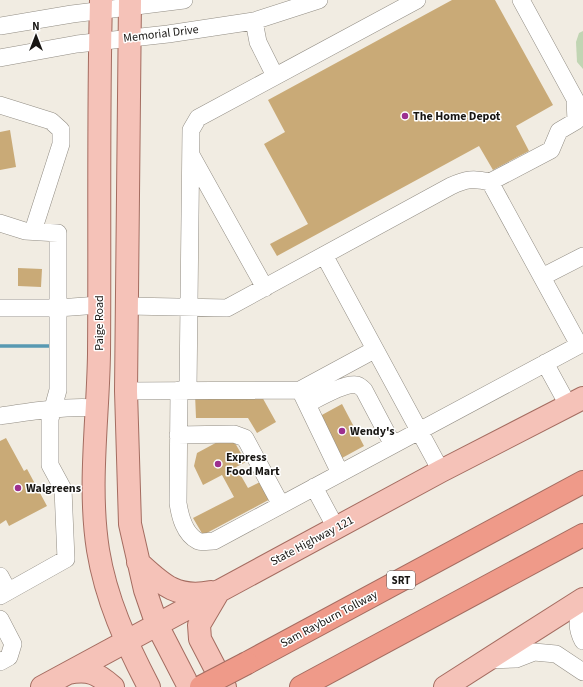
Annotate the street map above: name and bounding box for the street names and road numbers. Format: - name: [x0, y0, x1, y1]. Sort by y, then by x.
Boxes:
- street label: Memorial Drive: [122, 21, 200, 47]
- street label: Paige Road: [91, 295, 108, 351]
- street label: State Highway 121: [267, 512, 357, 570]
- road number: SRT: [387, 571, 415, 589]
- street label: Sam Rayburn Tollway: [277, 586, 381, 652]

